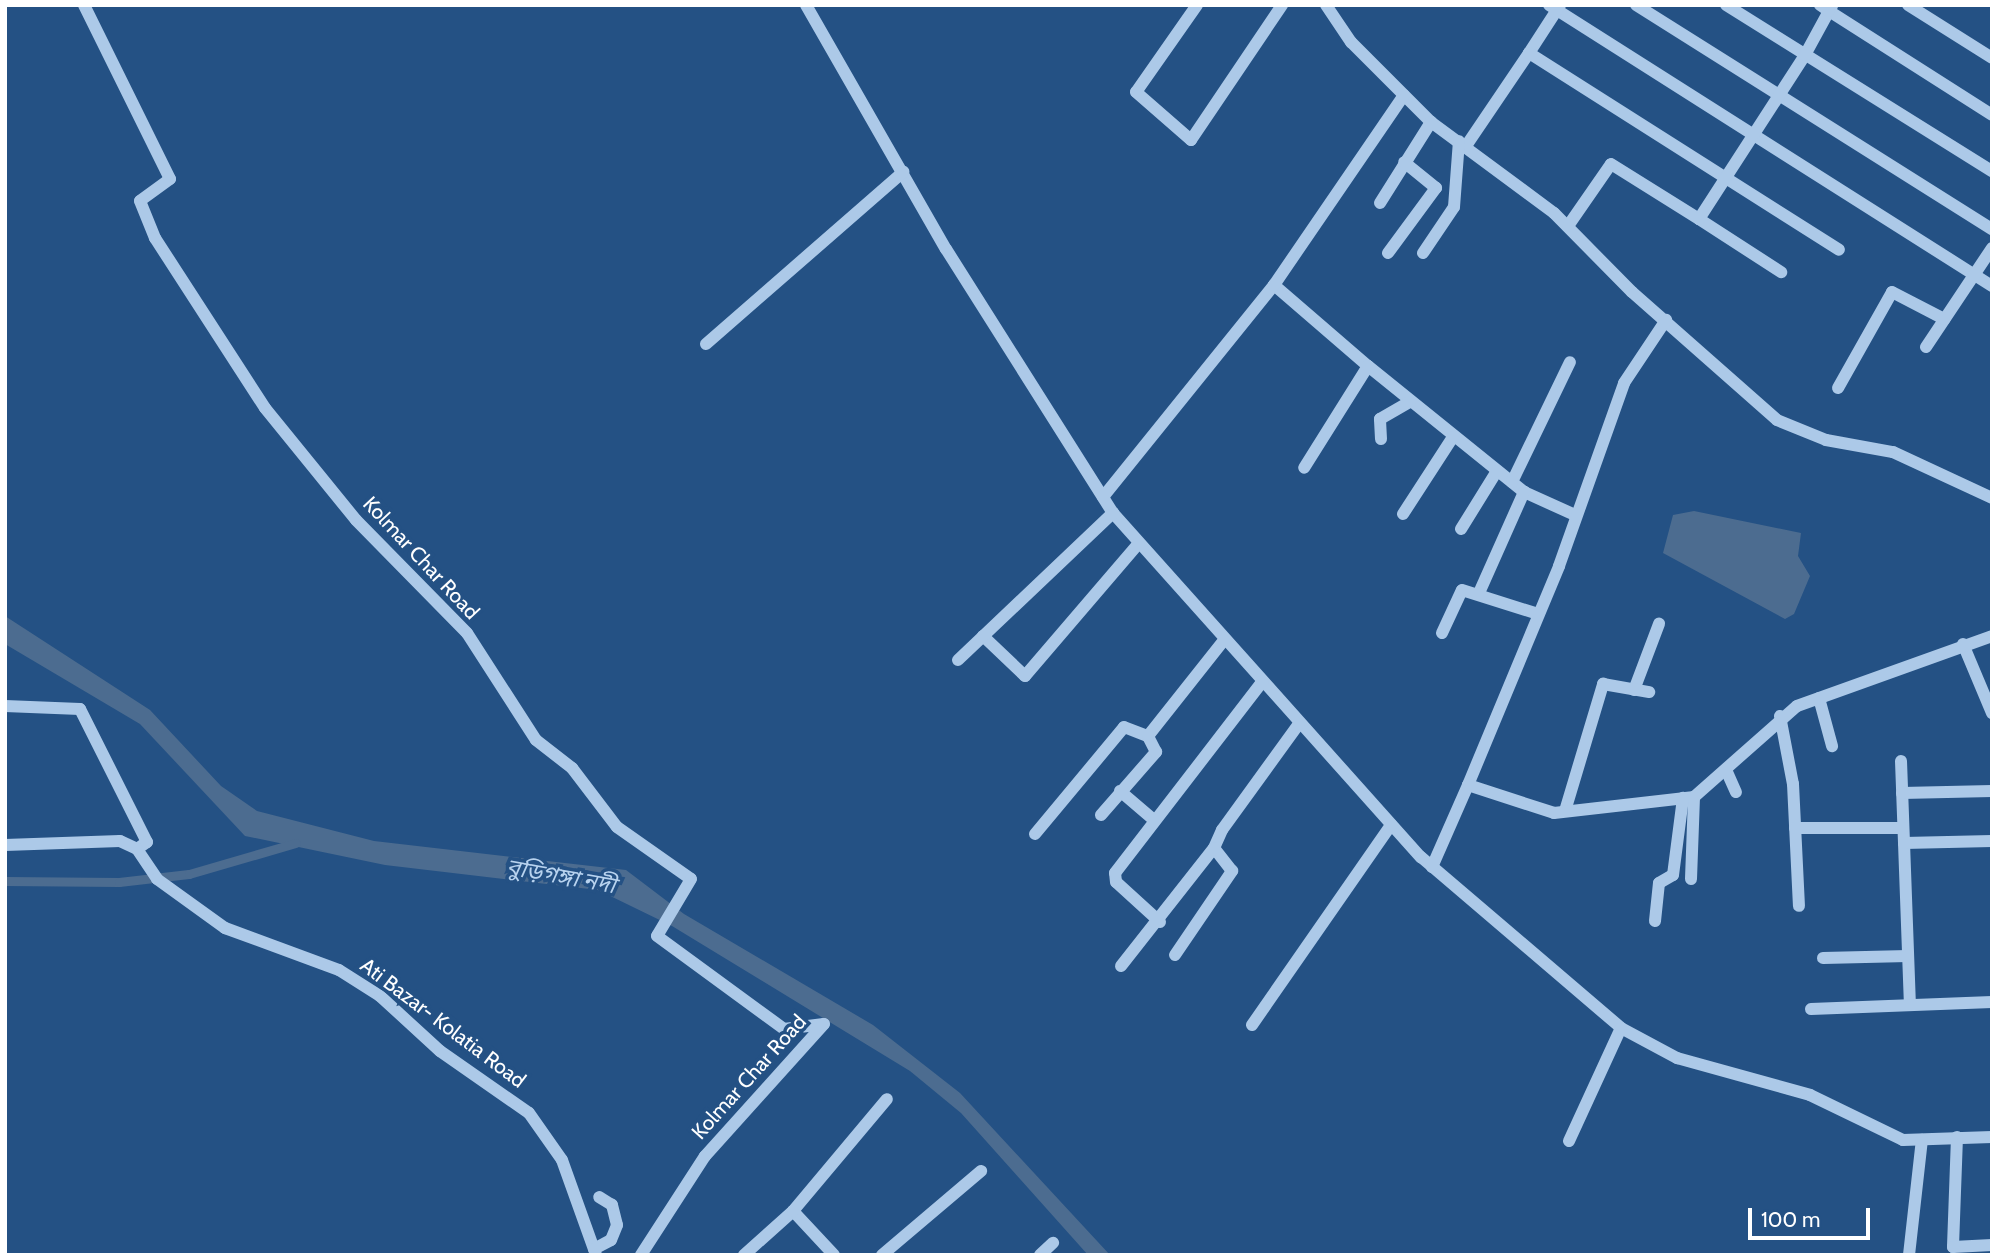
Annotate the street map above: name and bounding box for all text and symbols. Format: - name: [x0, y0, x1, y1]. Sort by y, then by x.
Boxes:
- street label: Kolmar Char Road: [358, 491, 484, 625]
- water label: বুড়িগঙ্গা নদী: [504, 853, 618, 899]
- street label: Ati Bazar- Kolatia Road: [355, 953, 531, 1093]
- street label: Kolmar Char Road: [686, 1010, 812, 1144]
- scale bar: [1752, 1194, 1874, 1238]
- text: 100 m: [1761, 1207, 1820, 1232]

